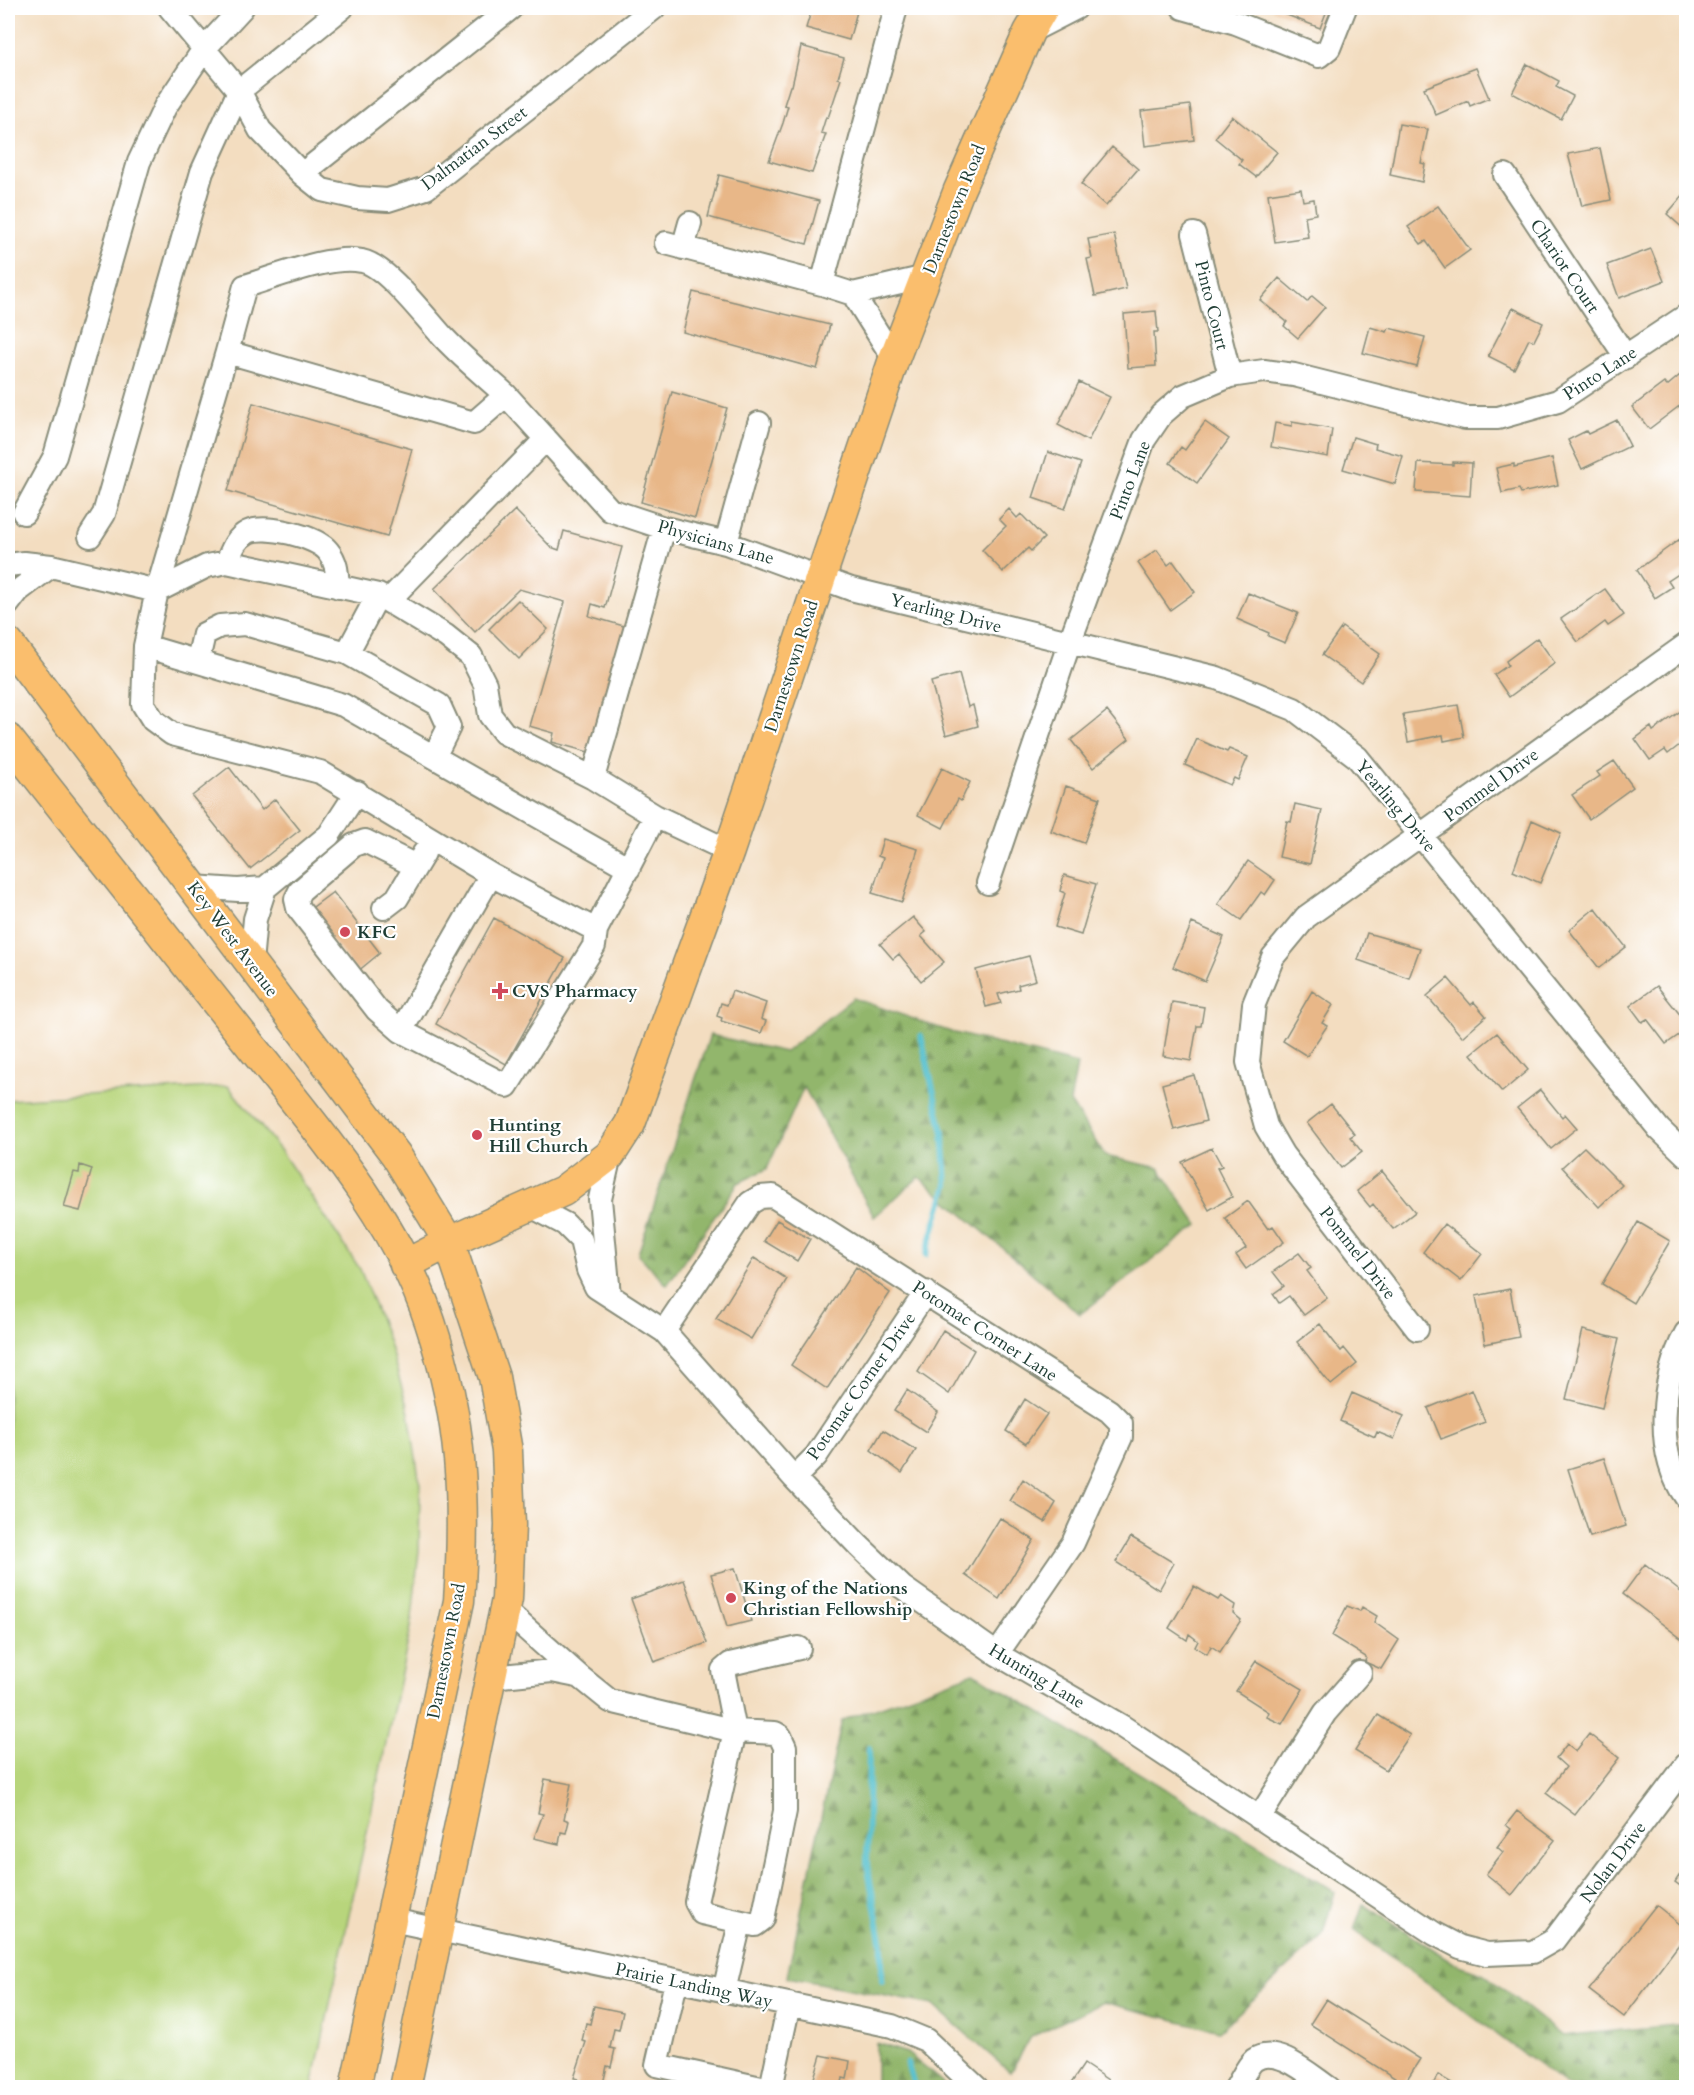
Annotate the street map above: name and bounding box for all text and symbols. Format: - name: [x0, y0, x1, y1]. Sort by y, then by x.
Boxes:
- street label: Dalmatian Street: [416, 100, 533, 197]
- street label: Darnestown Road: [917, 140, 992, 278]
- street label: Chariot Court: [1524, 214, 1606, 319]
- street label: Pinto Court: [1188, 258, 1235, 353]
- street label: Pinto Lane: [1559, 340, 1642, 407]
- street label: Pinto Lane: [1104, 437, 1157, 524]
- street label: Physicians Lane: [655, 514, 777, 571]
- street label: Yearling Drive: [887, 588, 1004, 639]
- street label: Darnestown Road: [758, 596, 825, 736]
- street label: Pommel Drive: [1439, 742, 1544, 828]
- street label: Yearling Drive: [1349, 755, 1442, 858]
- street label: Key West Avenue: [181, 876, 284, 1002]
- place label: KFC: [357, 920, 396, 945]
- marker: KFC: [338, 925, 352, 939]
- place label: CVS Pharmacy: [512, 979, 638, 1004]
- marker: CVS Pharmacy: [493, 984, 507, 998]
- place label: Hunting Hill Church: [489, 1113, 588, 1159]
- marker: Hunting Hill Church: [470, 1128, 484, 1142]
- street label: Pommel Drive: [1313, 1202, 1402, 1305]
- street label: Potomac Corner Lane: [907, 1275, 1062, 1388]
- street label: Potomac Corner Drive: [801, 1307, 922, 1465]
- place label: King of the Nations Christian Fellowship: [743, 1576, 912, 1622]
- street label: Darnestown Road: [421, 1581, 472, 1721]
- marker: King of the Nations Christian Fellowship: [724, 1591, 738, 1605]
- street label: Hunting Lane: [984, 1638, 1090, 1715]
- street label: Nolan Drive: [1575, 1816, 1652, 1908]
- street label: Prairie Landing Way: [613, 1957, 775, 2015]

